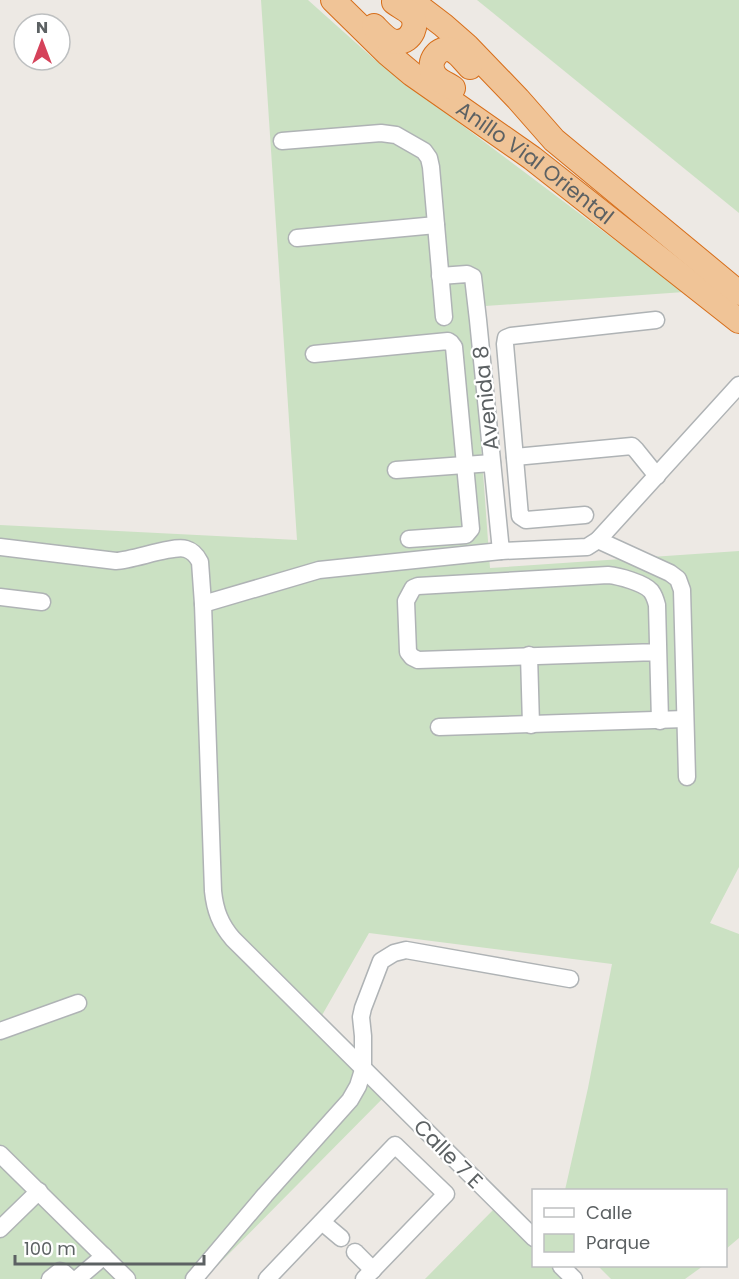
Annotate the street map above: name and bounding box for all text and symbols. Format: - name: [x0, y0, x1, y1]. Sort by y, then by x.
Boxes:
- north arrow: [12, 12, 72, 72]
- text: N: [36, 16, 48, 39]
- street label: Anillo Vial Oriental: [451, 94, 620, 231]
- street label: Avenida 8: [466, 344, 505, 452]
- street label: Calle 7 E: [407, 1113, 489, 1195]
- legend: [532, 1189, 727, 1267]
- text: Calle: [586, 1200, 632, 1225]
- scale bar: [15, 1228, 204, 1266]
- text: Parque: [586, 1230, 650, 1255]
- text: 100 m: [24, 1236, 76, 1261]

